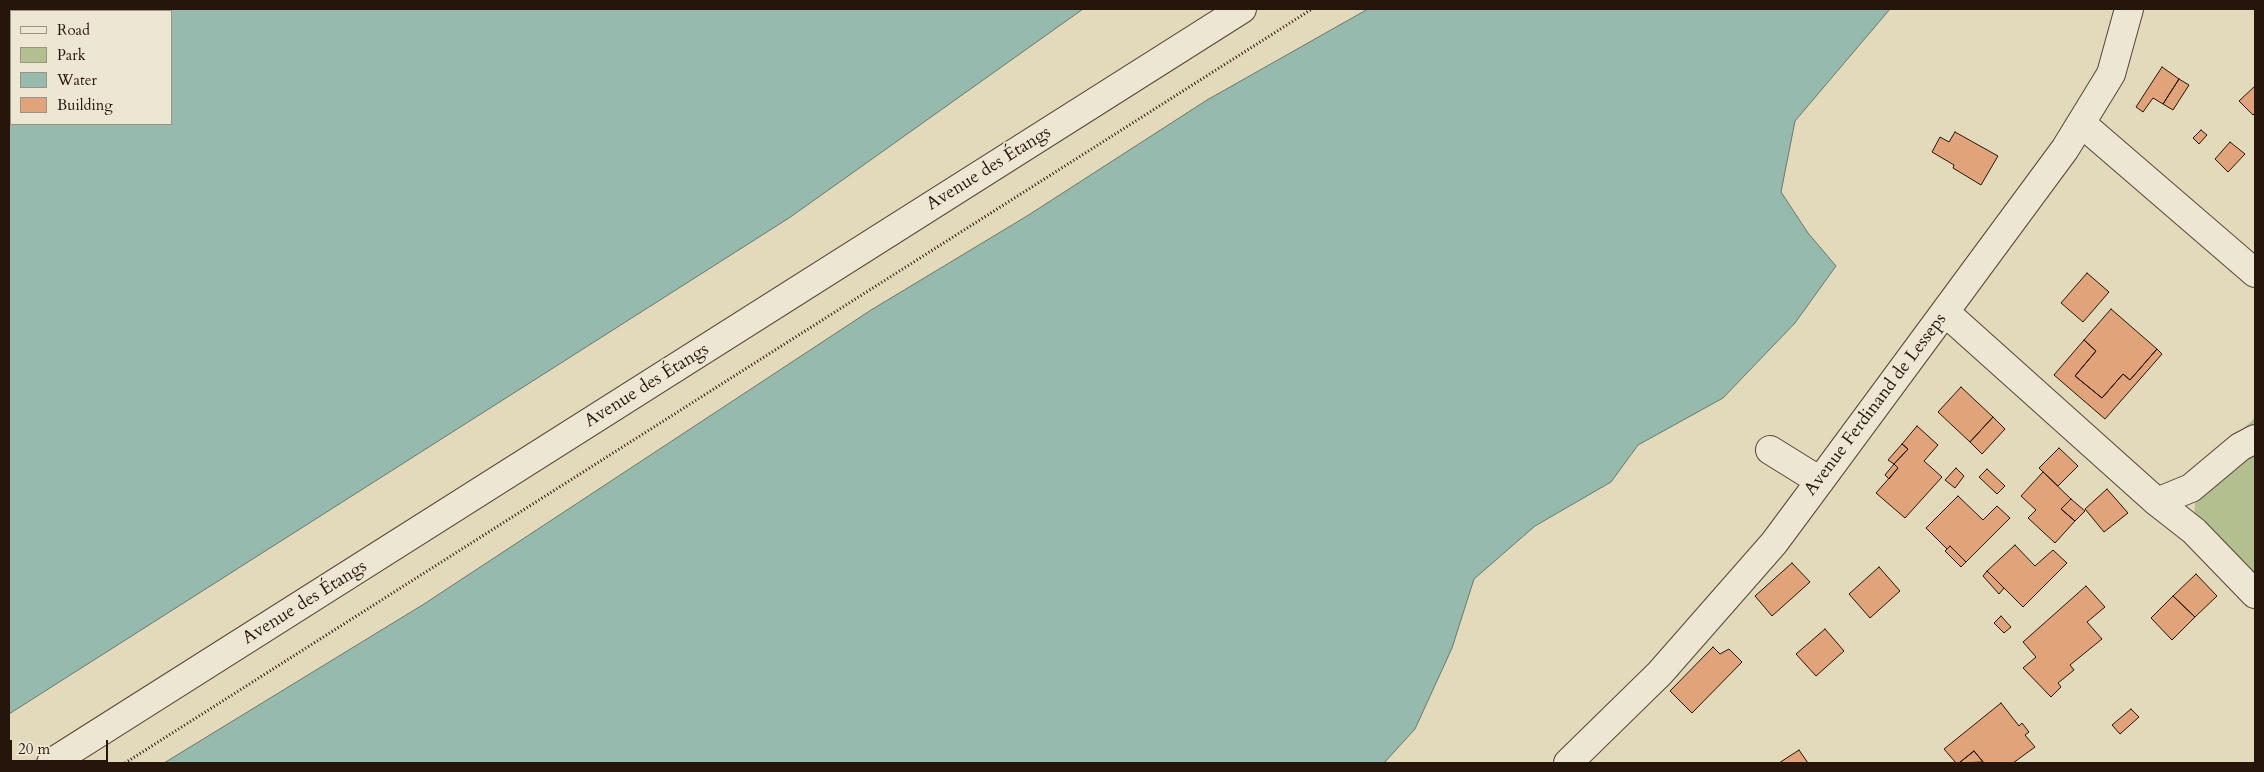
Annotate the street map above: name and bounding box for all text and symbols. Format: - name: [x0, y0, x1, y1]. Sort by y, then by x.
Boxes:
- legend: [10, 10, 172, 125]
- text: Road: [57, 20, 90, 40]
- text: Park: [57, 45, 86, 65]
- text: Water: [57, 70, 97, 90]
- text: Building: [57, 95, 113, 115]
- street label: Avenue des Étangs: [923, 122, 1055, 216]
- street label: Avenue Ferdinand de Lesseps: [1800, 309, 1952, 501]
- street label: Avenue des Étangs: [581, 339, 713, 433]
- street label: Avenue des Étangs: [239, 556, 371, 650]
- scale bar: [12, 730, 110, 762]
- text: 20 m: [18, 739, 50, 759]

